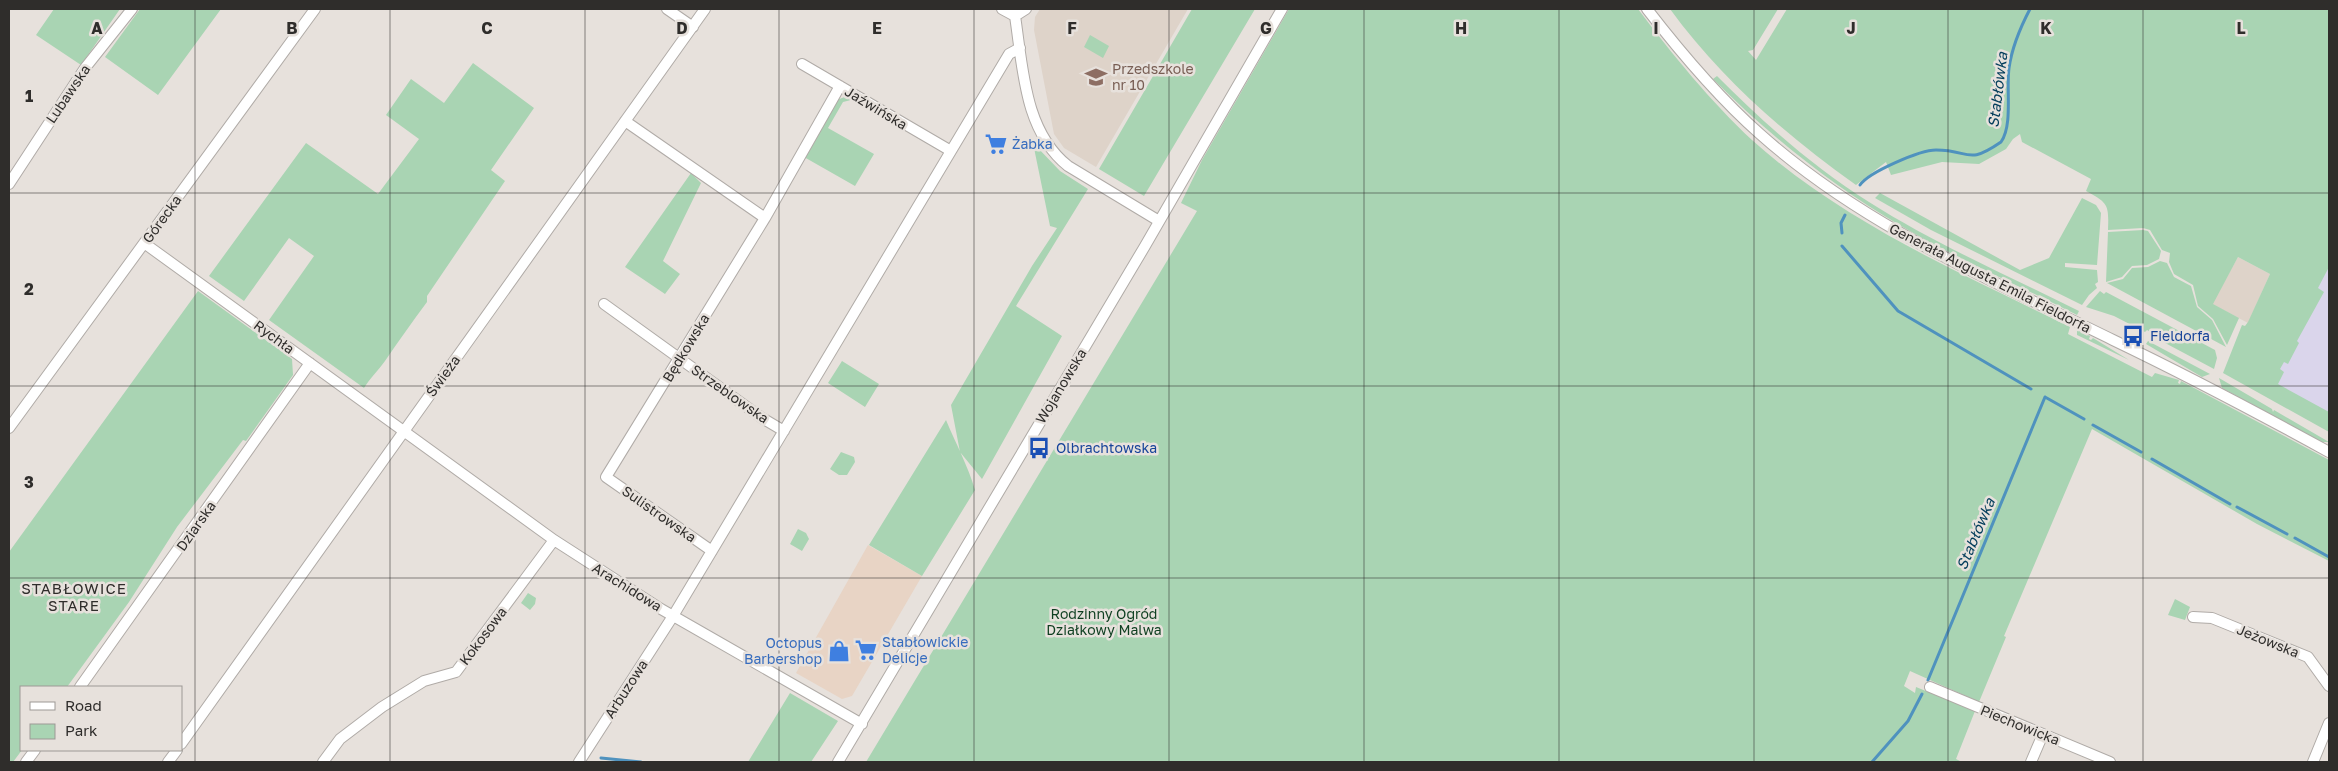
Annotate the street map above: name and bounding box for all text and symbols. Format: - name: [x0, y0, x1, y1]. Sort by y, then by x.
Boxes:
- text: A: [91, 18, 103, 38]
- text: B: [286, 18, 298, 38]
- text: C: [481, 18, 493, 38]
- text: D: [676, 18, 688, 38]
- text: E: [872, 18, 882, 38]
- text: F: [1067, 18, 1077, 38]
- text: G: [1260, 18, 1272, 38]
- text: H: [1455, 18, 1467, 38]
- text: I: [1653, 18, 1659, 38]
- text: J: [1846, 18, 1856, 38]
- text: K: [2040, 18, 2052, 38]
- text: L: [2236, 18, 2246, 38]
- water label: Stabłówka: [1983, 51, 2011, 129]
- place label: Przedszkole nr 10: [1112, 60, 1194, 93]
- street label: Lubawska: [42, 61, 93, 126]
- school or university icon: Przedszkole nr 10: [1083, 64, 1109, 90]
- street label: Jaźwińska: [842, 82, 911, 133]
- text: 1: [25, 86, 33, 106]
- supermarket icon: Żabka: [983, 131, 1009, 157]
- place label: Żabka: [1012, 135, 1053, 152]
- street label: Górecka: [139, 191, 185, 246]
- street label: Generała Augusta Emila Fieldorfa: [1887, 219, 2094, 336]
- text: 2: [24, 279, 34, 299]
- street label: Będkowska: [659, 311, 713, 385]
- street label: Rychła: [251, 316, 298, 357]
- bus stop icon: Fieldorfa: [2120, 323, 2146, 349]
- place label: Fieldorfa: [2150, 327, 2210, 344]
- street label: Wojanowska: [1032, 345, 1090, 426]
- street label: Świeża: [422, 352, 463, 400]
- street label: Strzeblowska: [688, 361, 772, 427]
- bus stop icon: Olbrachtowska: [1026, 435, 1052, 461]
- place label: Olbrachtowska: [1056, 439, 1157, 456]
- text: 3: [24, 472, 34, 492]
- street label: Sulistrowska: [619, 482, 700, 545]
- water label: Stabłówka: [1952, 495, 1998, 572]
- street label: Dziarska: [172, 497, 219, 554]
- street label: Arachidowa: [589, 559, 665, 615]
- district label: STABŁOWICE STARE: [21, 579, 127, 614]
- street label: Kokosowa: [455, 603, 510, 668]
- park label: Rodzinny Ogród Działkowy Malwa: [1046, 605, 1162, 638]
- street label: Jeżowska: [2235, 620, 2302, 661]
- place label: Stabłowickie Delicje: [882, 633, 968, 666]
- place label: Octopus Barbershop: [744, 634, 822, 667]
- supermarket icon: Stabłowickie Delicje: [853, 637, 879, 663]
- shop icon: Octopus Barbershop: [826, 638, 852, 664]
- street label: Arbuzowa: [600, 656, 651, 721]
- legend: [20, 686, 182, 751]
- text: Road: [65, 696, 102, 714]
- street label: Piechowicka: [1978, 701, 2062, 748]
- text: Park: [65, 721, 98, 739]

